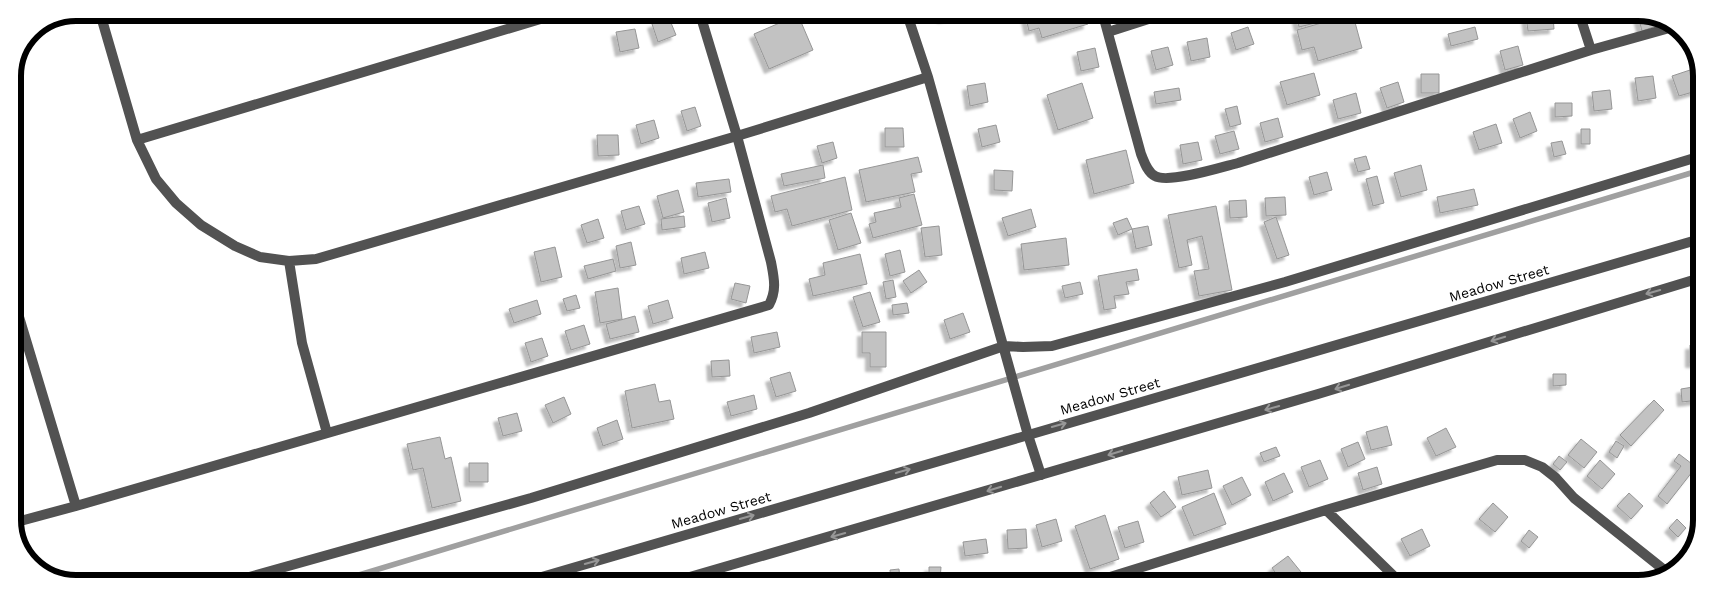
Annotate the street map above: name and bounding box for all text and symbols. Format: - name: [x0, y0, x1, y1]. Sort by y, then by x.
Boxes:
- street label: Meadow Street: [1447, 261, 1551, 305]
- one-way arrow: [1646, 287, 1662, 297]
- one-way arrow: [1490, 335, 1506, 345]
- street label: Meadow Street: [1058, 374, 1162, 418]
- one-way arrow: [1335, 382, 1351, 392]
- one-way arrow: [1264, 403, 1280, 413]
- one-way arrow: [1051, 420, 1067, 430]
- one-way arrow: [1108, 448, 1124, 458]
- one-way arrow: [895, 465, 911, 475]
- one-way arrow: [987, 485, 1003, 495]
- street label: Meadow Street: [669, 488, 773, 532]
- one-way arrow: [739, 511, 755, 521]
- one-way arrow: [831, 530, 847, 540]
- one-way arrow: [583, 557, 599, 567]

